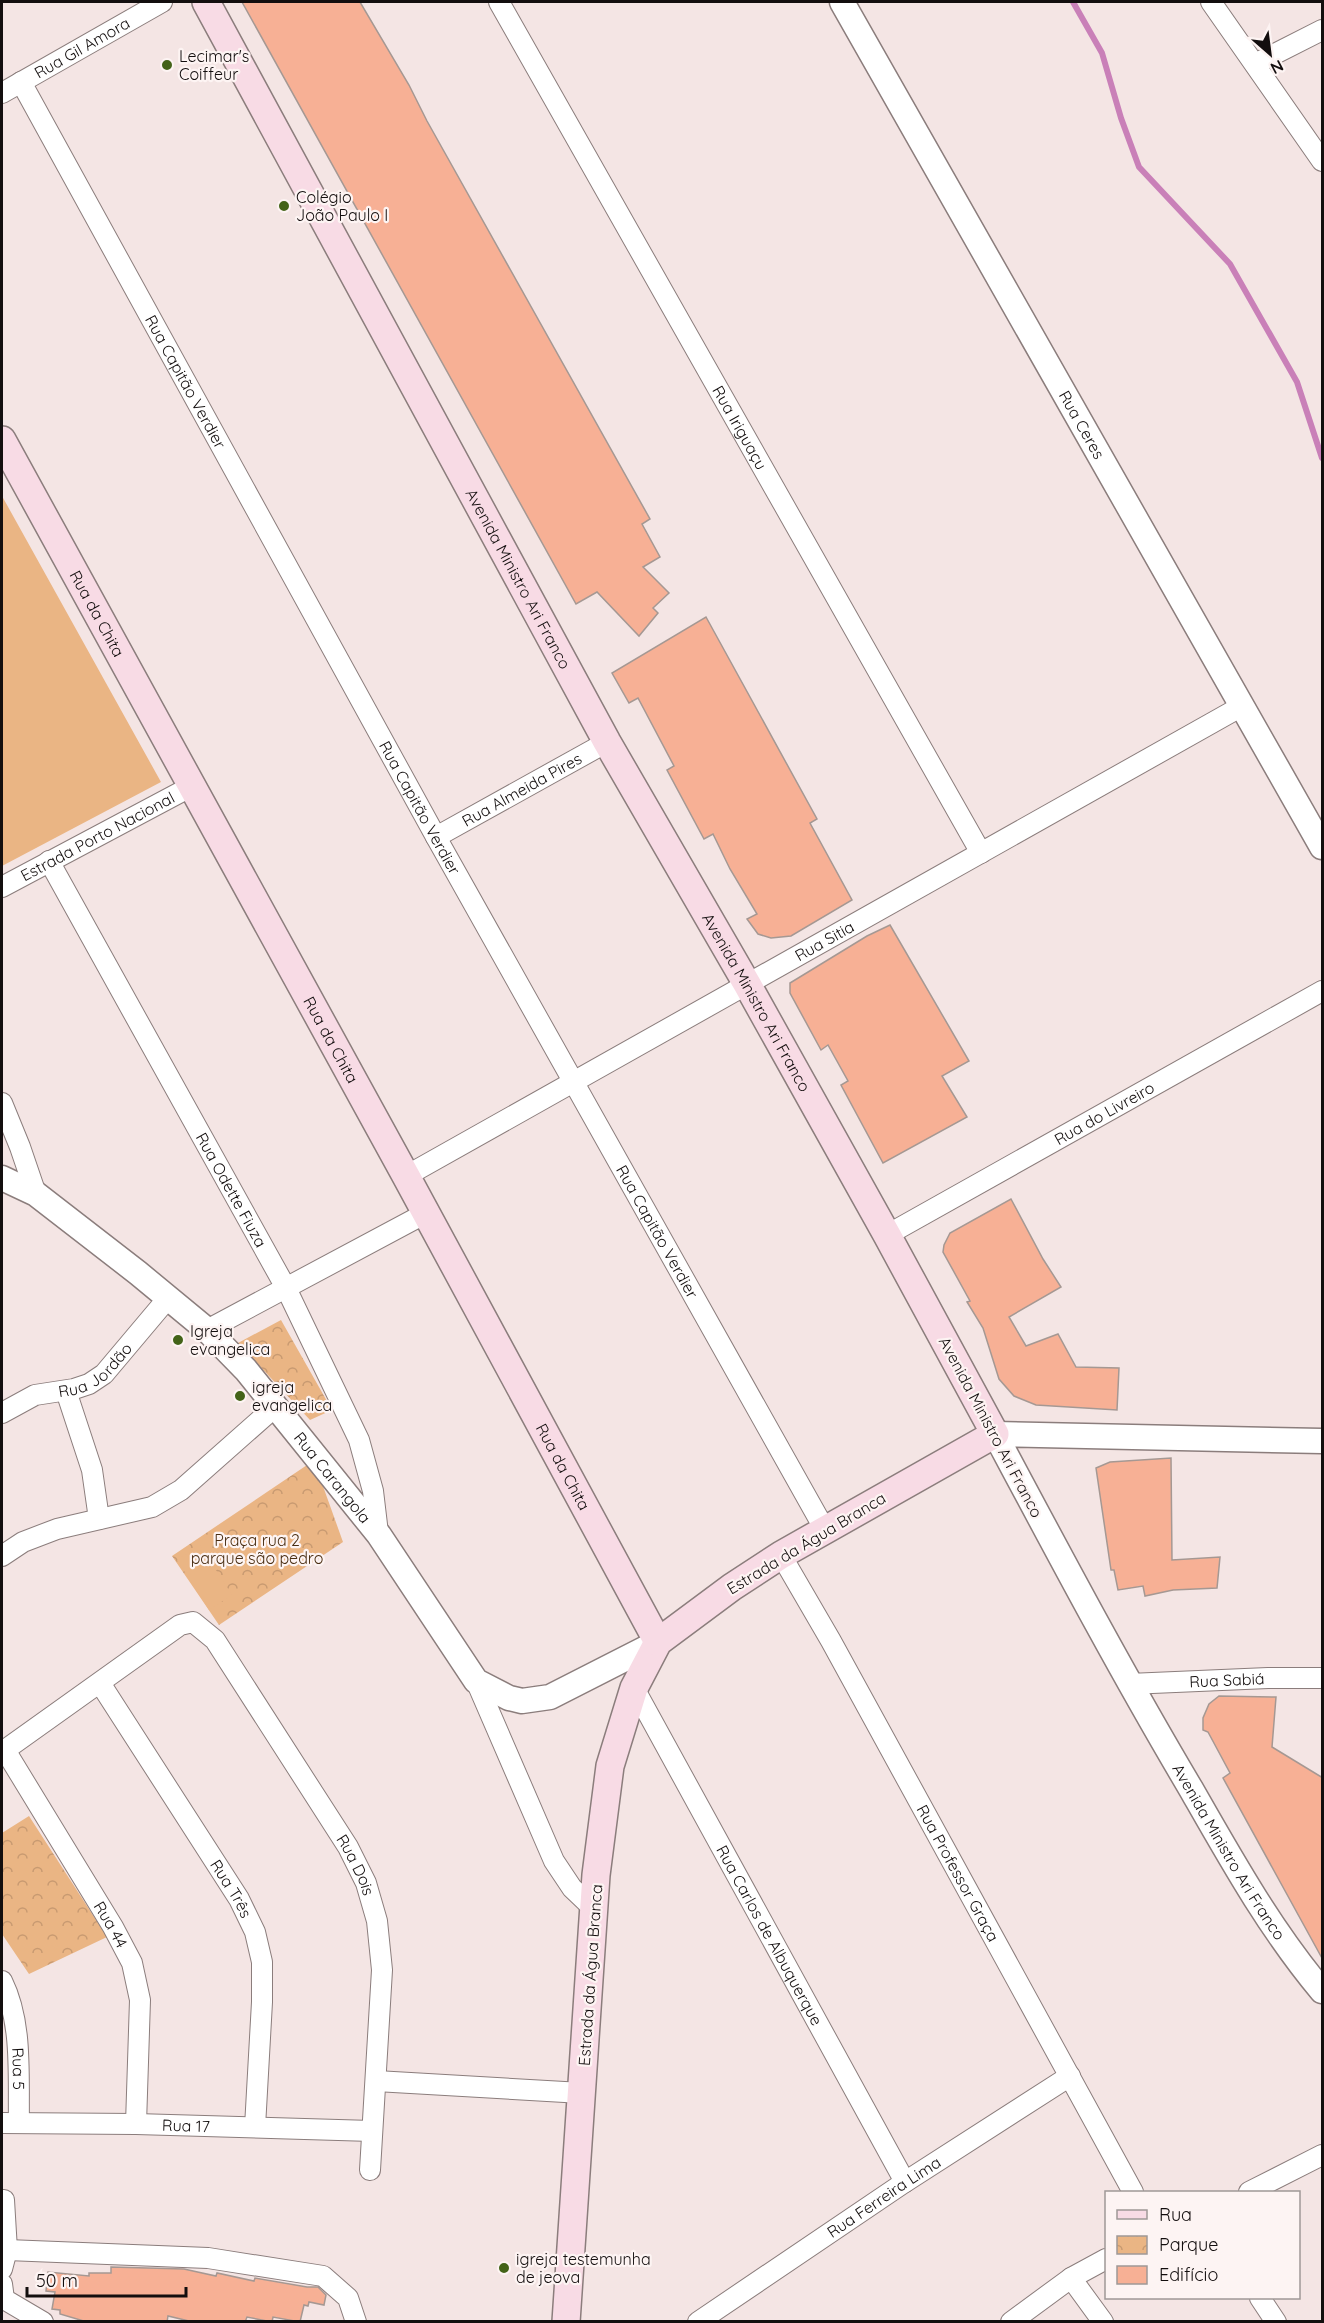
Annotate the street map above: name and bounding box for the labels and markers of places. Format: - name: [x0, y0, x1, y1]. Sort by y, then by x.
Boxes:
- place label: Lecimar's Coiffeur: [179, 46, 249, 84]
- marker: Lecimar's Coiffeur: [160, 58, 174, 72]
- place label: Colégio João Paulo I: [296, 187, 388, 225]
- marker: Colégio João Paulo I: [277, 199, 291, 213]
- place label: Igreja evangelica: [190, 1321, 270, 1359]
- marker: Igreja evangelica: [171, 1333, 185, 1347]
- place label: igreja evangelica: [252, 1377, 332, 1415]
- marker: igreja evangelica: [233, 1389, 247, 1403]
- place label: igreja testemunha de jeova: [516, 2249, 651, 2287]
- marker: igreja testemunha de jeova: [497, 2261, 511, 2275]

